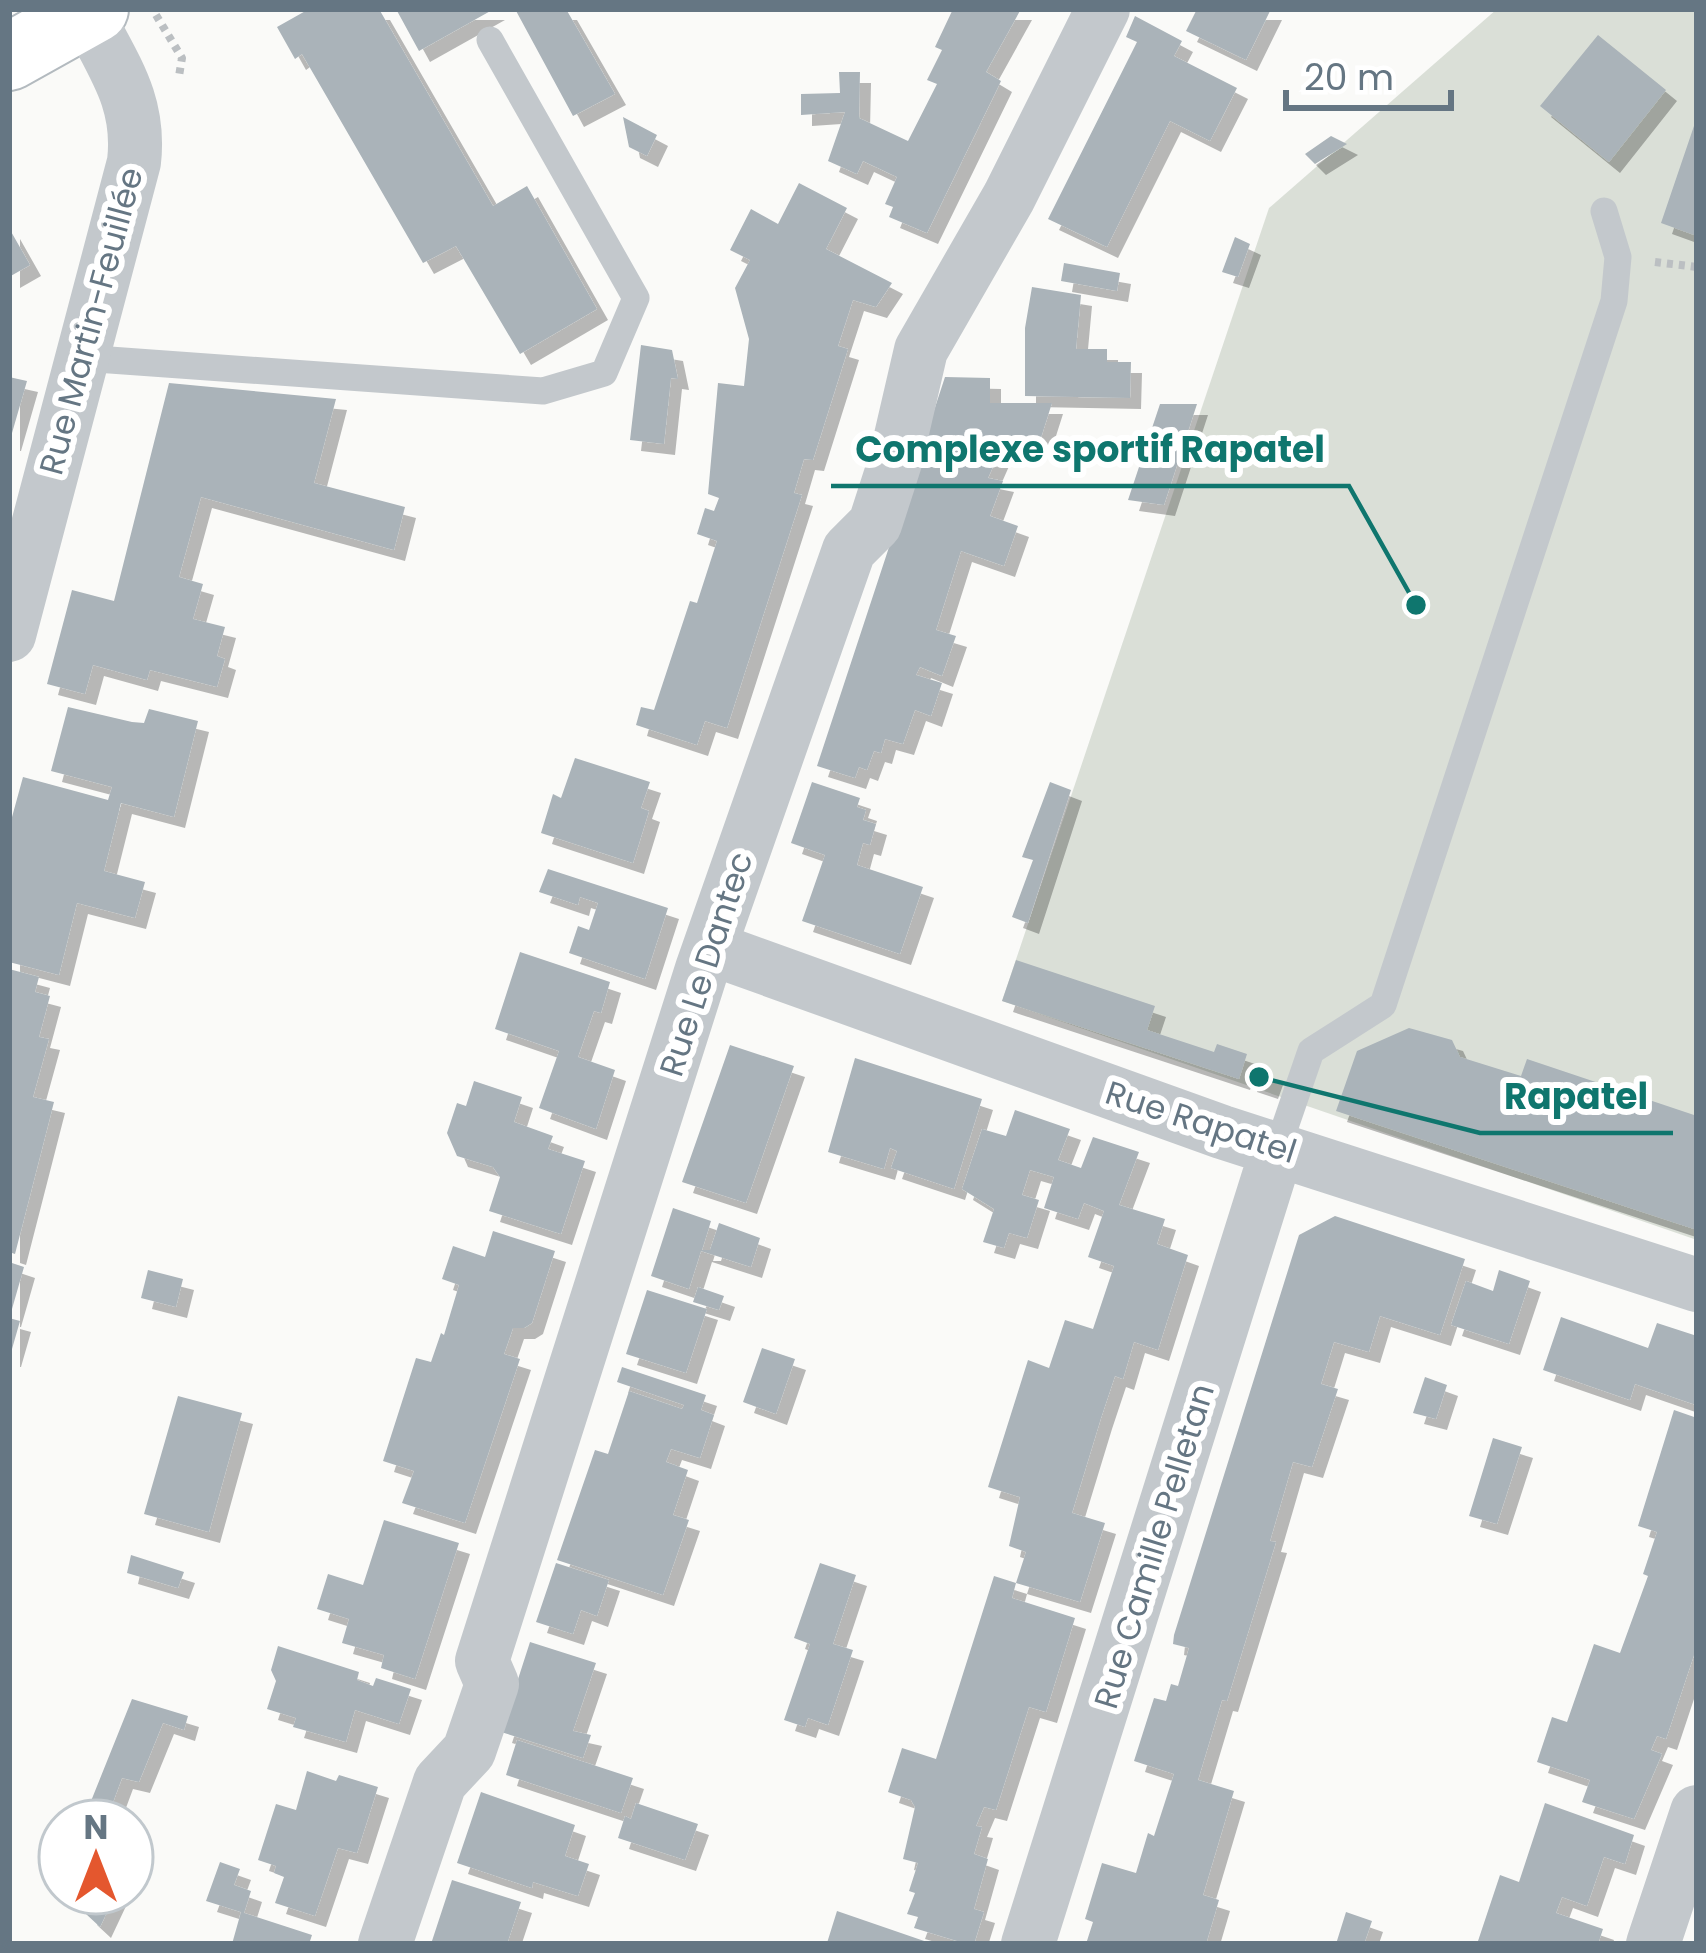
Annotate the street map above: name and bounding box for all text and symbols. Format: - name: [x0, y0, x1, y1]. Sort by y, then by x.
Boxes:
- scale bar: [1286, 36, 1451, 110]
- text: 20 m: [1304, 52, 1394, 103]
- street label: Rue Martin-Feuillée: [27, 162, 155, 480]
- callout: Complexe sportif Rapatel: [831, 414, 1349, 486]
- text: Complexe sportif Rapatel: [855, 424, 1325, 475]
- street label: Rue Le Dantec: [648, 846, 764, 1082]
- callout: Rapatel: [1480, 1061, 1673, 1133]
- street label: Rue Rapatel: [1100, 1069, 1302, 1175]
- text: Rapatel: [1504, 1071, 1648, 1122]
- street label: Rue Camille Pelletan: [1082, 1378, 1226, 1714]
- north arrow: [36, 1797, 156, 1917]
- text: N: [84, 1804, 108, 1851]

